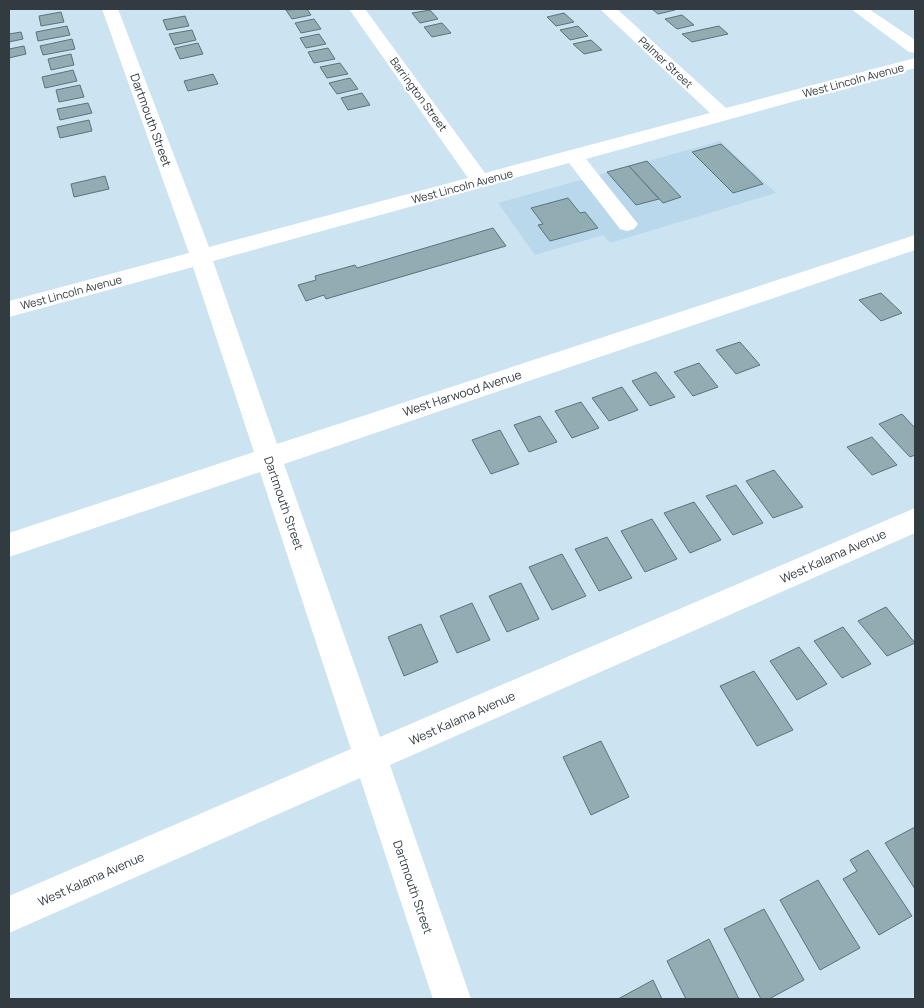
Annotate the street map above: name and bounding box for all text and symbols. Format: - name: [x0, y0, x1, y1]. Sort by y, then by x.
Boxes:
- street label: Palmer Street: [636, 33, 696, 91]
- street label: Barrington Street: [387, 54, 451, 134]
- street label: West Lincoln Avenue: [801, 59, 906, 101]
- street label: Dartmouth Street: [126, 71, 176, 169]
- street label: West Lincoln Avenue: [410, 165, 515, 207]
- street label: West Lincoln Avenue: [19, 271, 124, 313]
- street label: West Harwood Avenue: [400, 366, 524, 420]
- street label: Dartmouth Street: [260, 454, 308, 552]
- street label: West Kalama Avenue: [777, 525, 889, 587]
- street label: West Kalama Avenue: [406, 687, 518, 749]
- street label: Dartmouth Street: [389, 838, 437, 936]
- street label: West Kalama Avenue: [35, 848, 147, 910]

